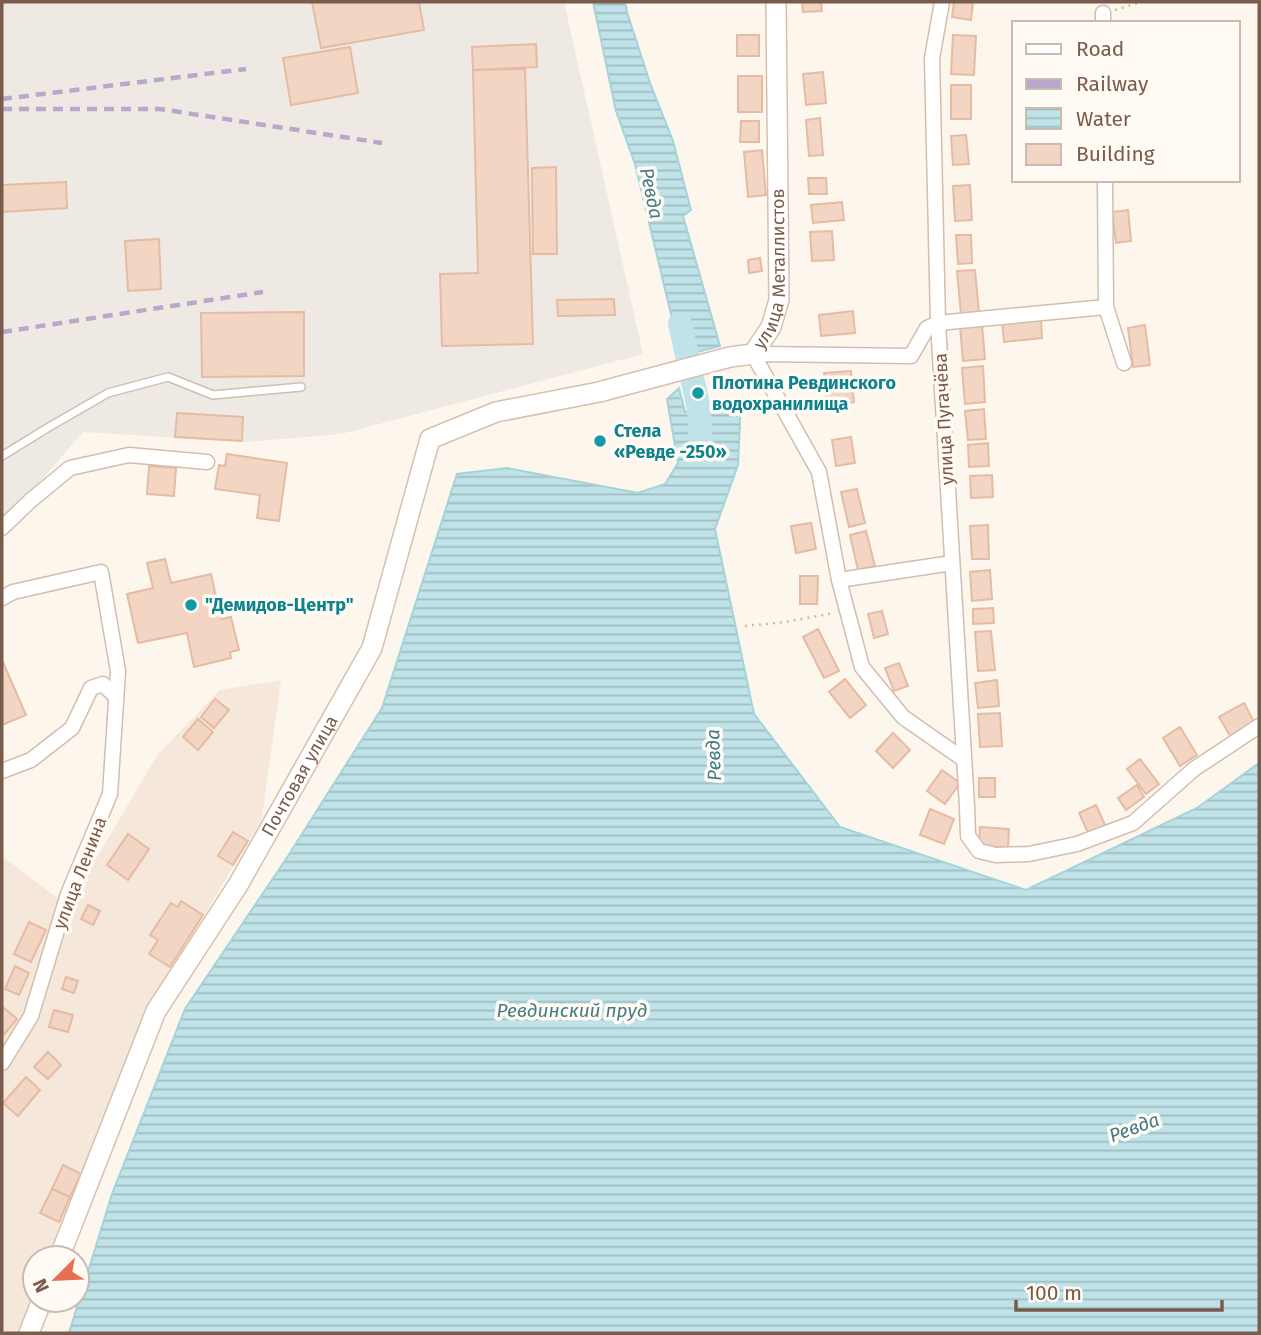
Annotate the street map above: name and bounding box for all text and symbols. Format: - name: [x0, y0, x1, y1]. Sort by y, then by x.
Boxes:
- legend: [1012, 21, 1240, 182]
- text: Road: [1076, 36, 1124, 62]
- text: Railway: [1076, 71, 1149, 97]
- text: Water: [1076, 106, 1131, 132]
- text: Building: [1076, 141, 1155, 167]
- water label: Ревда: [635, 165, 668, 221]
- street label: улица Металлистов: [748, 188, 790, 353]
- street label: улица Пугачёва: [930, 352, 958, 486]
- place label: Плотина Ревдинского водохранилища: [712, 372, 896, 415]
- marker: Плотина Ревдинского водохранилища: [690, 385, 706, 401]
- place label: Стела «Ревде -250»: [614, 420, 727, 463]
- marker: Стела «Ревде -250»: [592, 433, 608, 449]
- place label: "Демидов-Центр": [205, 594, 354, 616]
- marker: "Демидов-Центр": [183, 597, 199, 613]
- street label: Почтовая улица: [257, 712, 343, 840]
- water label: Ревда: [701, 729, 726, 781]
- street label: улица Ленина: [48, 814, 112, 932]
- water label: Ревдинский пруд: [497, 999, 647, 1022]
- water label: Ревда: [1106, 1108, 1162, 1147]
- north arrow: [21, 1244, 91, 1314]
- scale bar: [1016, 1268, 1222, 1312]
- text: N: [28, 1275, 54, 1296]
- text: 100 m: [1026, 1280, 1082, 1306]

